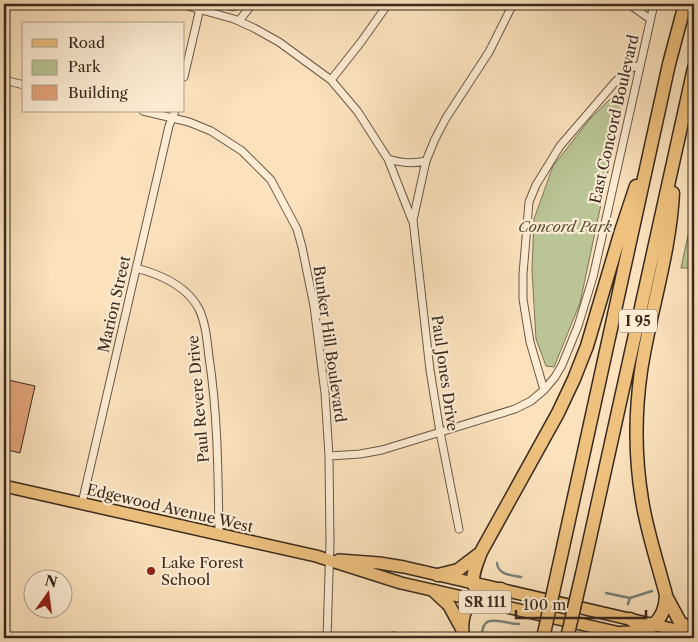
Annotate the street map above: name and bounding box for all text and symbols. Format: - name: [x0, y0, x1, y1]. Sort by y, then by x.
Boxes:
- legend: [22, 22, 185, 112]
- text: Road: [68, 33, 105, 52]
- street label: East Concord Boulevard: [585, 33, 643, 205]
- text: Park: [68, 57, 102, 76]
- text: Building: [68, 83, 128, 102]
- park label: Concord Park: [518, 217, 612, 236]
- street label: Marion Street: [94, 253, 135, 354]
- street label: Bunker Hill Boulevard: [310, 264, 350, 424]
- road number: I 95: [619, 310, 657, 332]
- street label: Paul Jones Drive: [427, 314, 463, 432]
- street label: Paul Revere Drive: [183, 334, 213, 464]
- street label: Edgewood Avenue West: [85, 480, 256, 537]
- place label: Lake Forest School: [161, 553, 244, 589]
- marker: Lake Forest School: [145, 565, 157, 577]
- north arrow: [22, 570, 72, 620]
- text: N: [43, 571, 59, 592]
- scale bar: [516, 587, 646, 619]
- road number: SR 111: [459, 590, 511, 614]
- text: 100 m: [523, 595, 566, 614]

